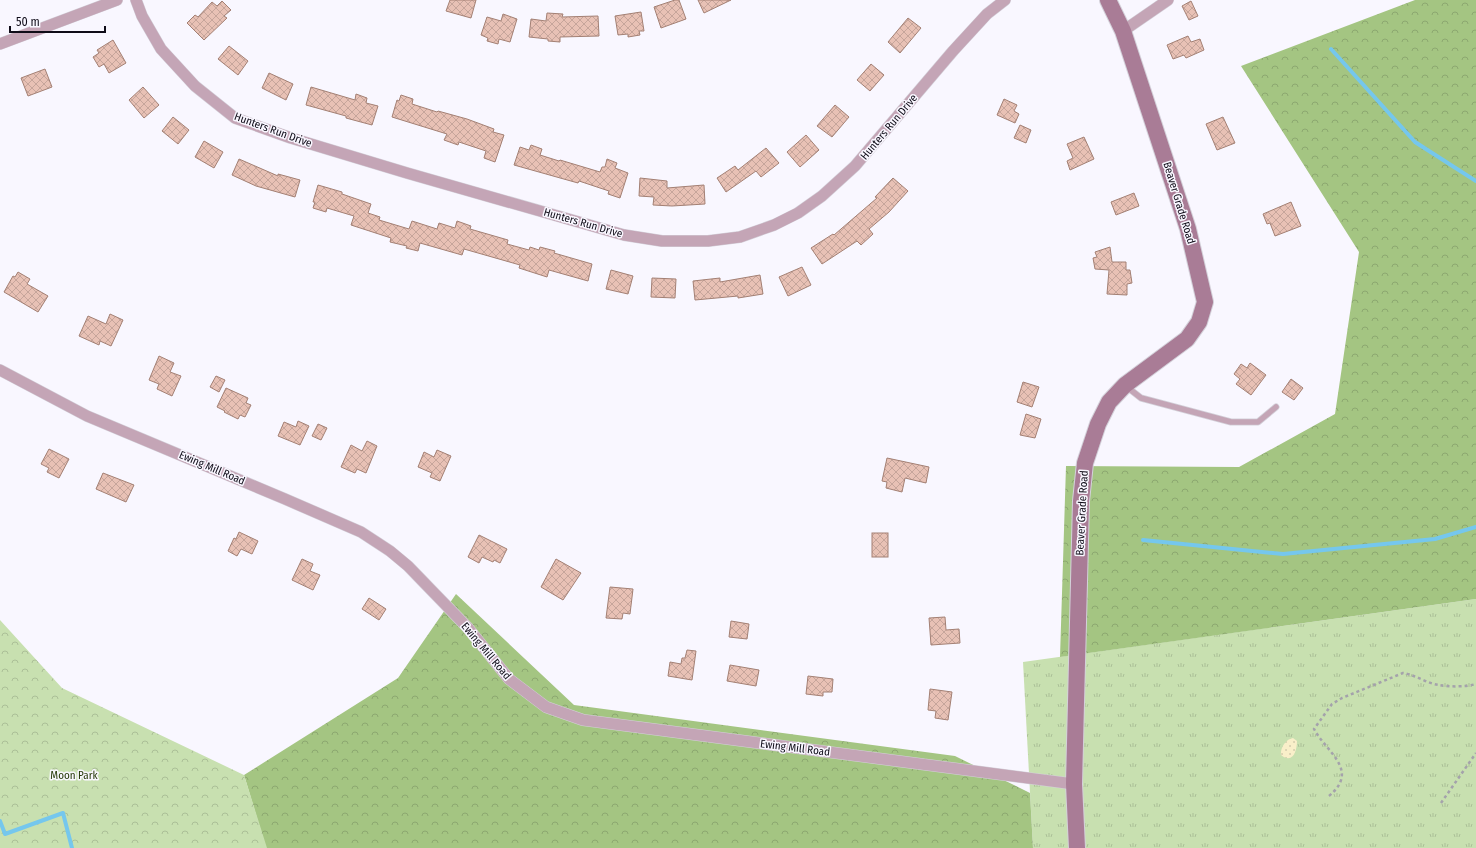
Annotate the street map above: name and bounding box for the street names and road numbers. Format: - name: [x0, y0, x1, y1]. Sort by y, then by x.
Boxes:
- street label: Hunters Run Drive: [858, 92, 920, 162]
- street label: Hunters Run Drive: [232, 110, 314, 150]
- street label: Beaver Grade Road: [1160, 160, 1198, 246]
- street label: Hunters Run Drive: [542, 206, 624, 240]
- street label: Ewing Mill Road: [177, 448, 247, 488]
- street label: Beaver Grade Road: [1073, 470, 1091, 556]
- street label: Ewing Mill Road: [458, 620, 514, 682]
- street label: Ewing Mill Road: [759, 737, 831, 759]

